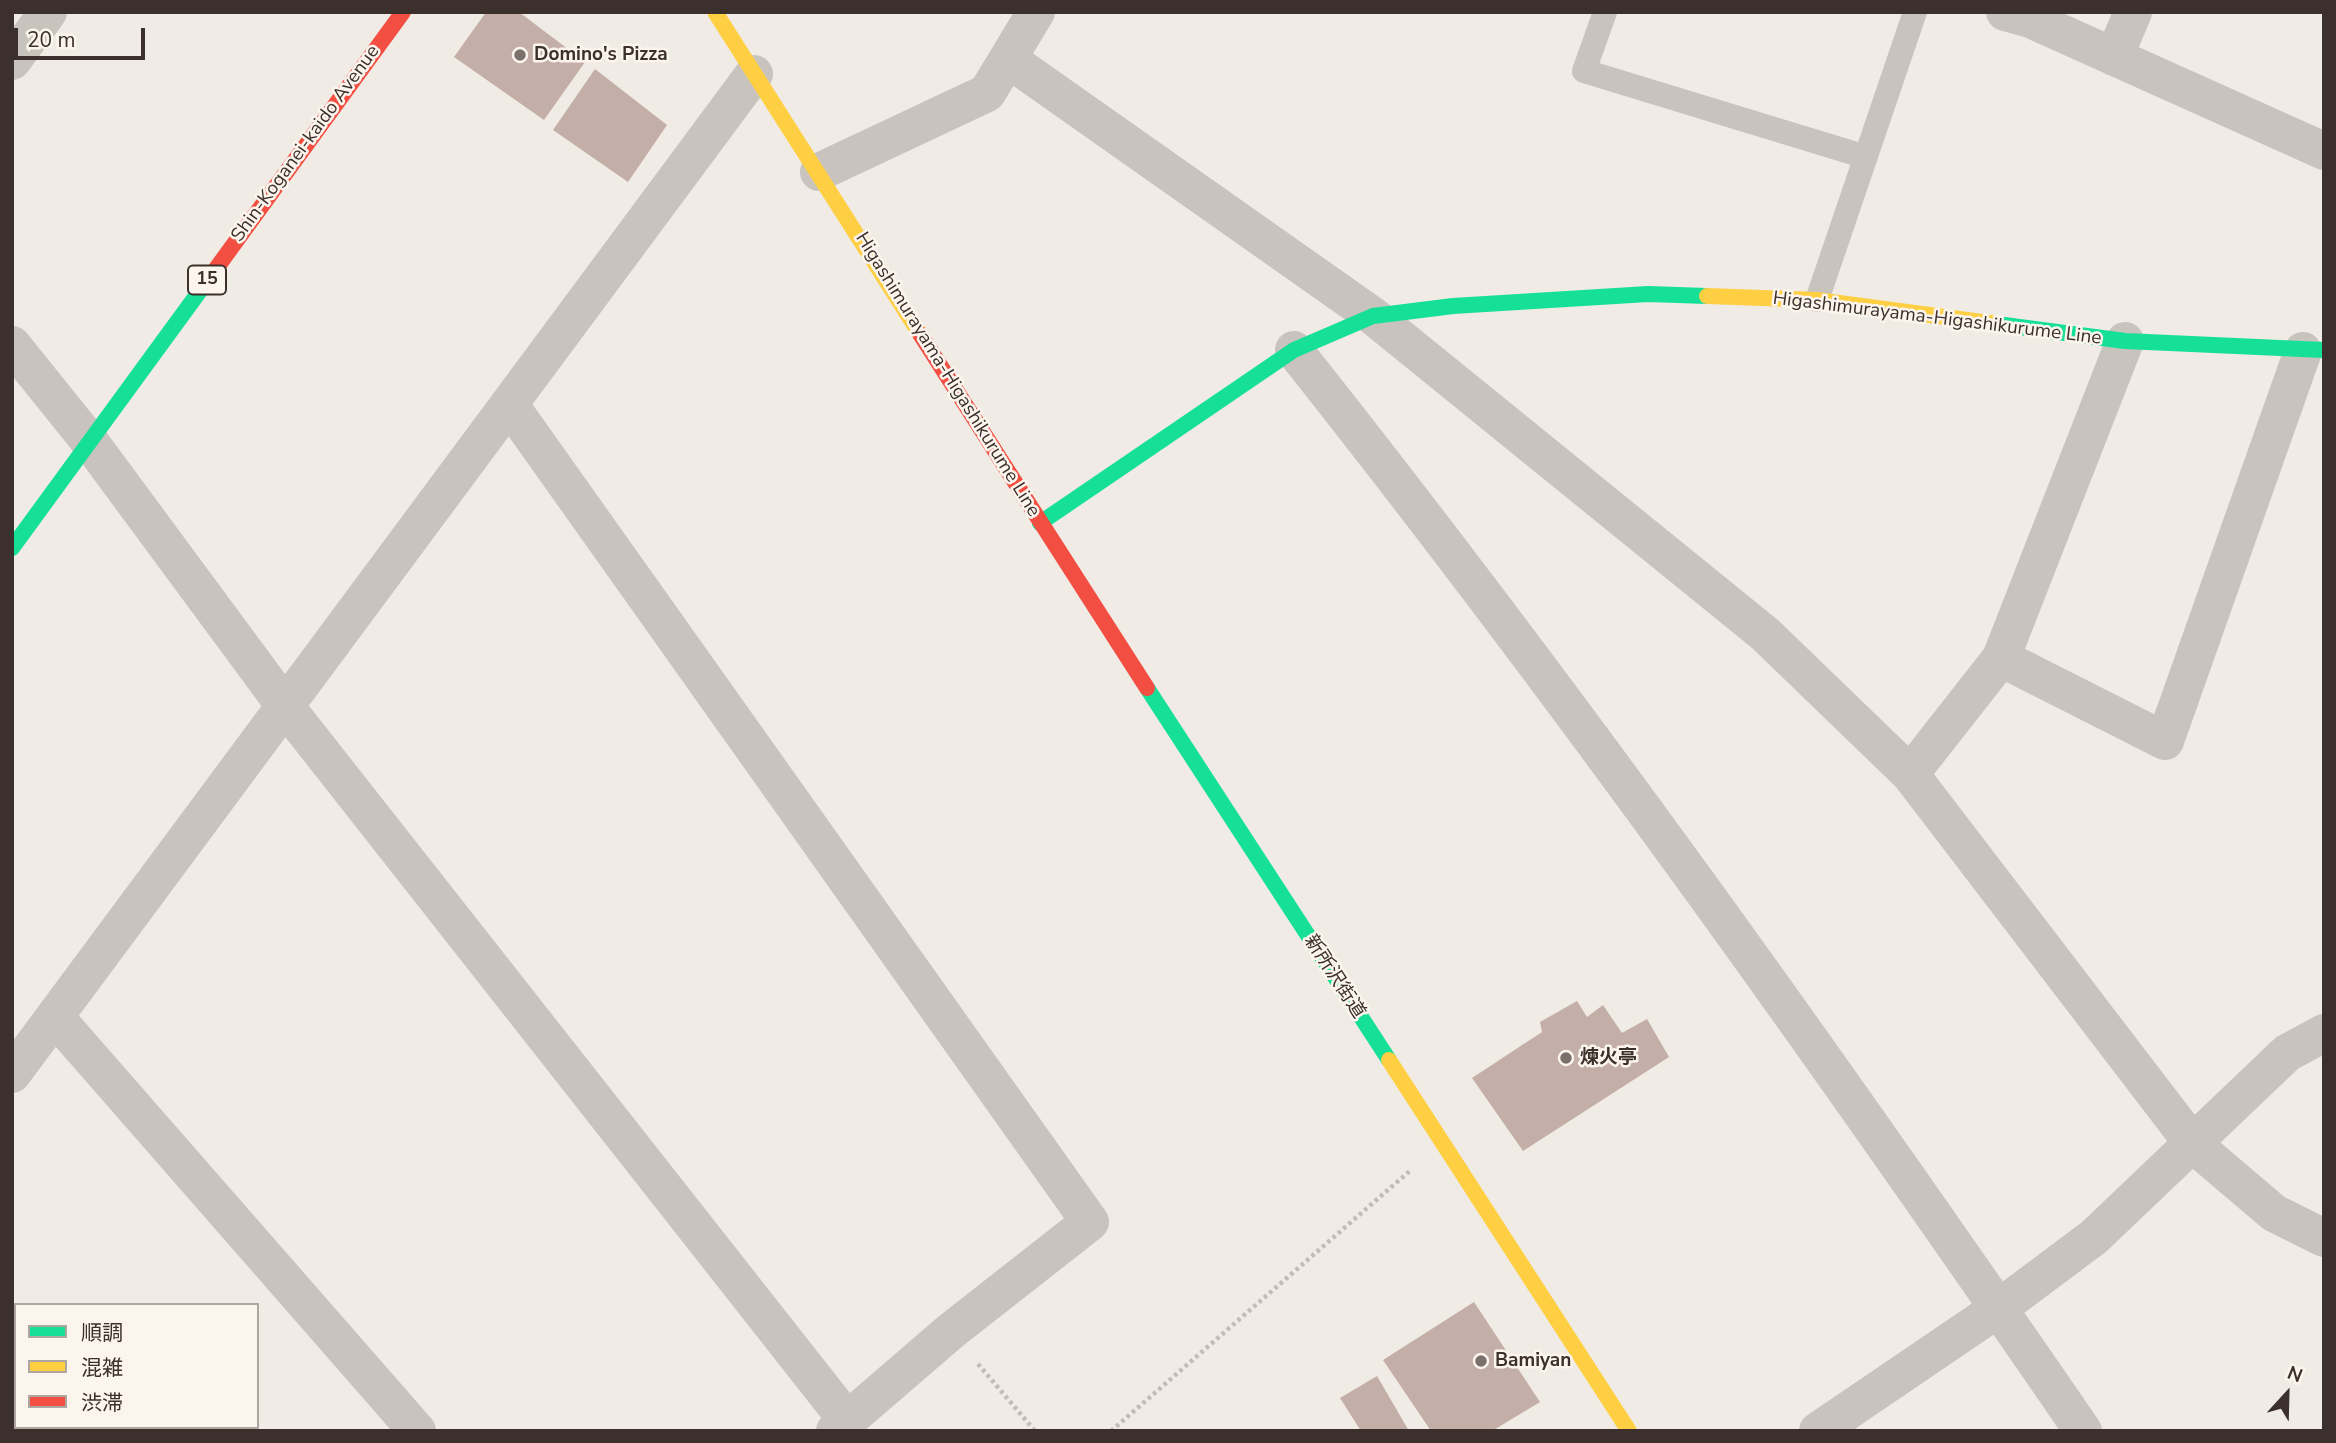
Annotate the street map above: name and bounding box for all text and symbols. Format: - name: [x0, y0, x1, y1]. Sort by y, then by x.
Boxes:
- scale bar: [18, 14, 149, 58]
- text: 20 m: [27, 26, 76, 54]
- street label: Shin-Koganei-kaido Avenue: [227, 41, 385, 247]
- place label: Domino's Pizza: [534, 44, 668, 66]
- marker: Domino's Pizza: [512, 47, 528, 63]
- street label: Higashimurayama-Higashikurume Line: [850, 229, 1044, 521]
- road number: 15: [188, 266, 226, 294]
- street label: Higashimurayama-Higashikurume Line: [1771, 288, 2103, 350]
- street label: 新所沢街道: [1299, 931, 1369, 1023]
- place label: 煉火亭: [1580, 1047, 1637, 1069]
- marker: 煉火亭: [1558, 1050, 1574, 1066]
- legend: [14, 1303, 259, 1429]
- text: 順調: [81, 1319, 123, 1347]
- place label: Bamiyan: [1495, 1350, 1571, 1372]
- marker: Bamiyan: [1473, 1353, 1489, 1369]
- text: 混雑: [81, 1354, 123, 1382]
- north arrow: [2252, 1359, 2322, 1429]
- text: N: [2283, 1360, 2306, 1389]
- text: 渋滞: [81, 1389, 123, 1417]

